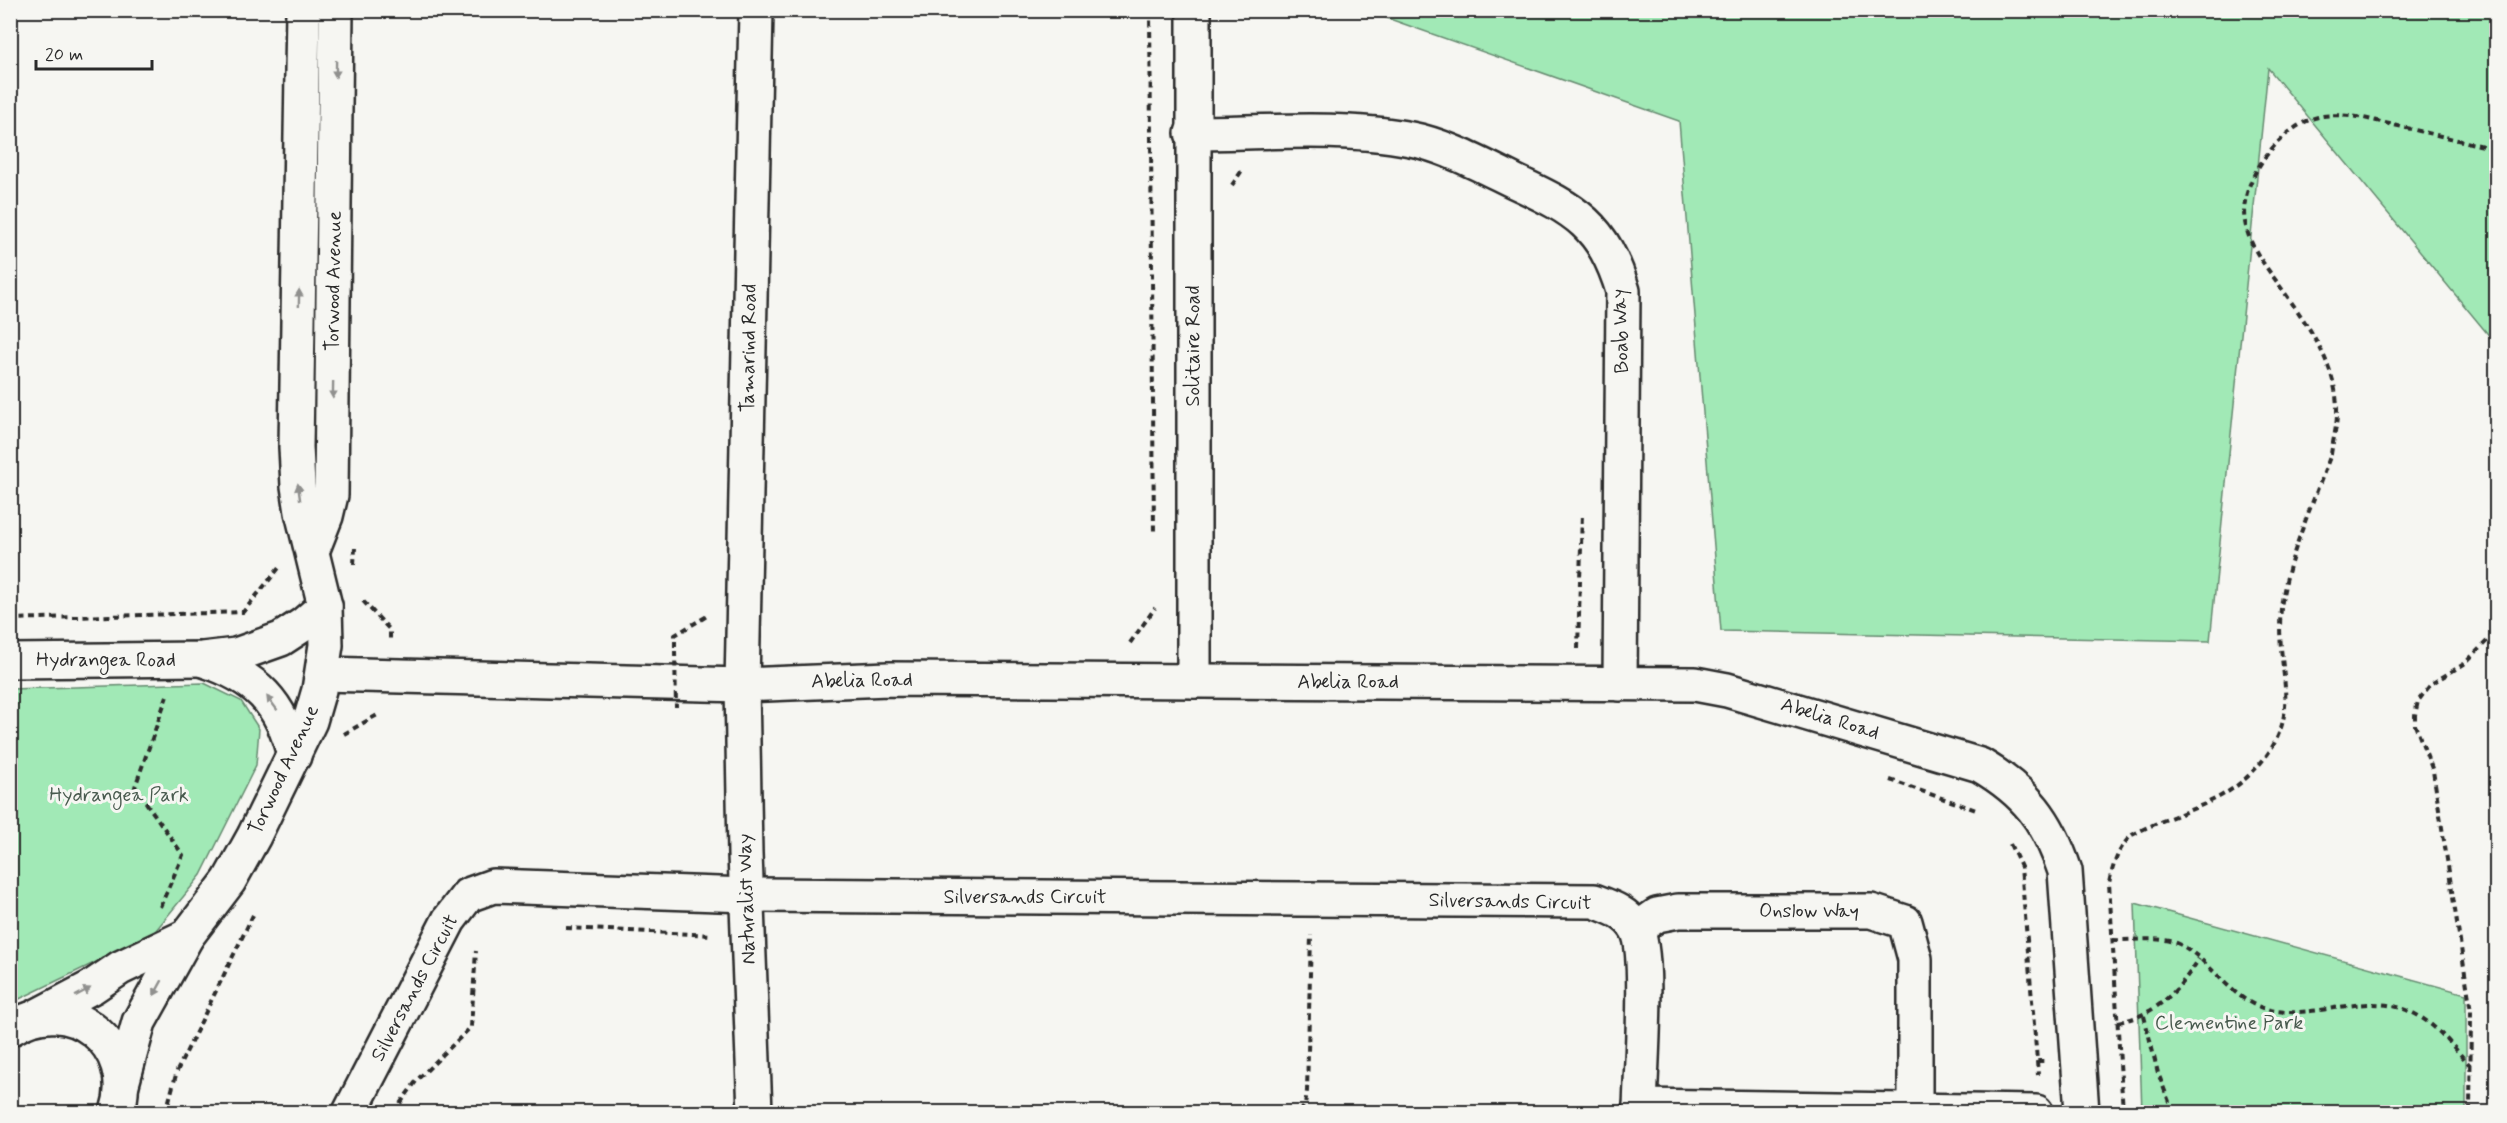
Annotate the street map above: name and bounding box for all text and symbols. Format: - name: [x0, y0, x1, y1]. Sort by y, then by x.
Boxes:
- scale bar: [36, 33, 152, 71]
- text: 20 m: [45, 43, 83, 67]
- one-way arrow: [331, 59, 341, 78]
- street label: Torwood Avenue: [319, 210, 349, 351]
- street label: Tamarind Road: [734, 283, 764, 413]
- street label: Solitaire Road: [1180, 285, 1207, 407]
- one-way arrow: [294, 288, 303, 307]
- street label: Boab Way: [1606, 288, 1636, 374]
- one-way arrow: [328, 380, 338, 399]
- one-way arrow: [295, 483, 304, 502]
- street label: Hydrangea Road: [36, 647, 176, 675]
- street label: Abelia Road: [811, 667, 913, 695]
- street label: Abelia Road: [1297, 669, 1399, 696]
- street label: Abelia Road: [1777, 691, 1883, 747]
- one-way arrow: [265, 695, 278, 711]
- street label: Torwood Avenue: [242, 700, 326, 839]
- park label: Hydrangea Park: [49, 782, 189, 810]
- street label: Naturalist Way: [731, 833, 763, 965]
- street label: Silversands Circuit: [944, 884, 1106, 911]
- street label: Silversands Circuit: [1428, 887, 1592, 917]
- street label: Onslow Way: [1759, 898, 1859, 925]
- street label: Silversands Circuit: [365, 910, 465, 1066]
- one-way arrow: [154, 979, 164, 996]
- one-way arrow: [75, 987, 92, 997]
- park label: Clementine Park: [2155, 1010, 2303, 1037]

